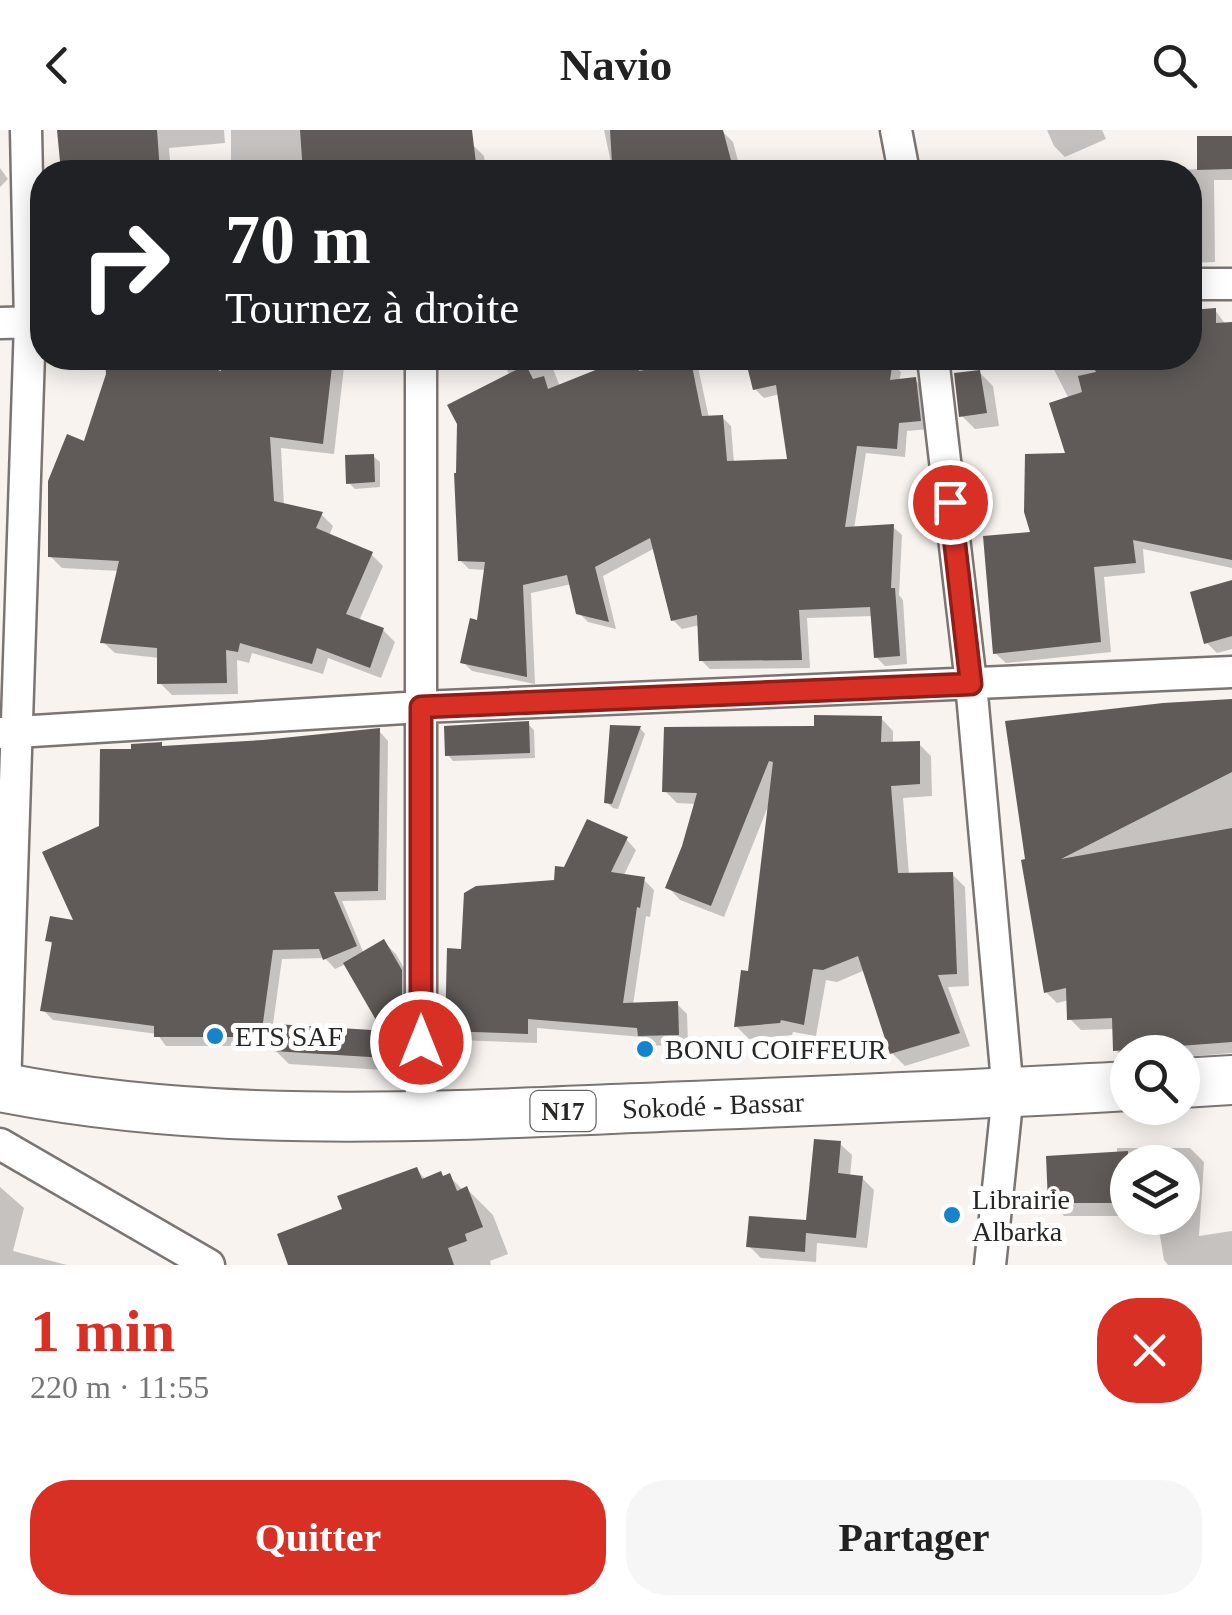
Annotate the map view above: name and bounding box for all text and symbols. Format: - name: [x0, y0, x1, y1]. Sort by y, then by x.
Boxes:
- icon: back: [30, 38, 85, 93]
- icon: search: [1147, 38, 1202, 93]
- text: Navio: [560, 40, 672, 90]
- icon: right: [60, 200, 190, 330]
- text: 70 m: [225, 201, 371, 278]
- text: Tournez à droite: [225, 283, 519, 333]
- pin: [908, 460, 993, 545]
- icon: arrive: [923, 475, 978, 530]
- position arrow: [369, 990, 473, 1094]
- place label: ETS SAF: [235, 1021, 343, 1052]
- marker: ETS SAF: [204, 1025, 226, 1047]
- place label: BONU COIFFEUR: [665, 1034, 887, 1065]
- map controls: [1110, 1035, 1200, 1235]
- button: search: [1110, 1035, 1200, 1125]
- marker: BONU COIFFEUR: [634, 1038, 656, 1060]
- street label: Sokodé - Bassar: [621, 1086, 805, 1125]
- road number: N17: [530, 1091, 596, 1131]
- button: layers: [1110, 1145, 1200, 1235]
- place label: Librairie Albarka: [972, 1184, 1070, 1247]
- marker: Librairie Albarka: [941, 1204, 963, 1226]
- text: 1 min: [30, 1298, 175, 1364]
- button: close: [1097, 1298, 1202, 1403]
- text: 220 m · 11:55: [30, 1369, 209, 1405]
- button: Quitter: [30, 1480, 606, 1595]
- button: Partager: [626, 1480, 1202, 1595]

